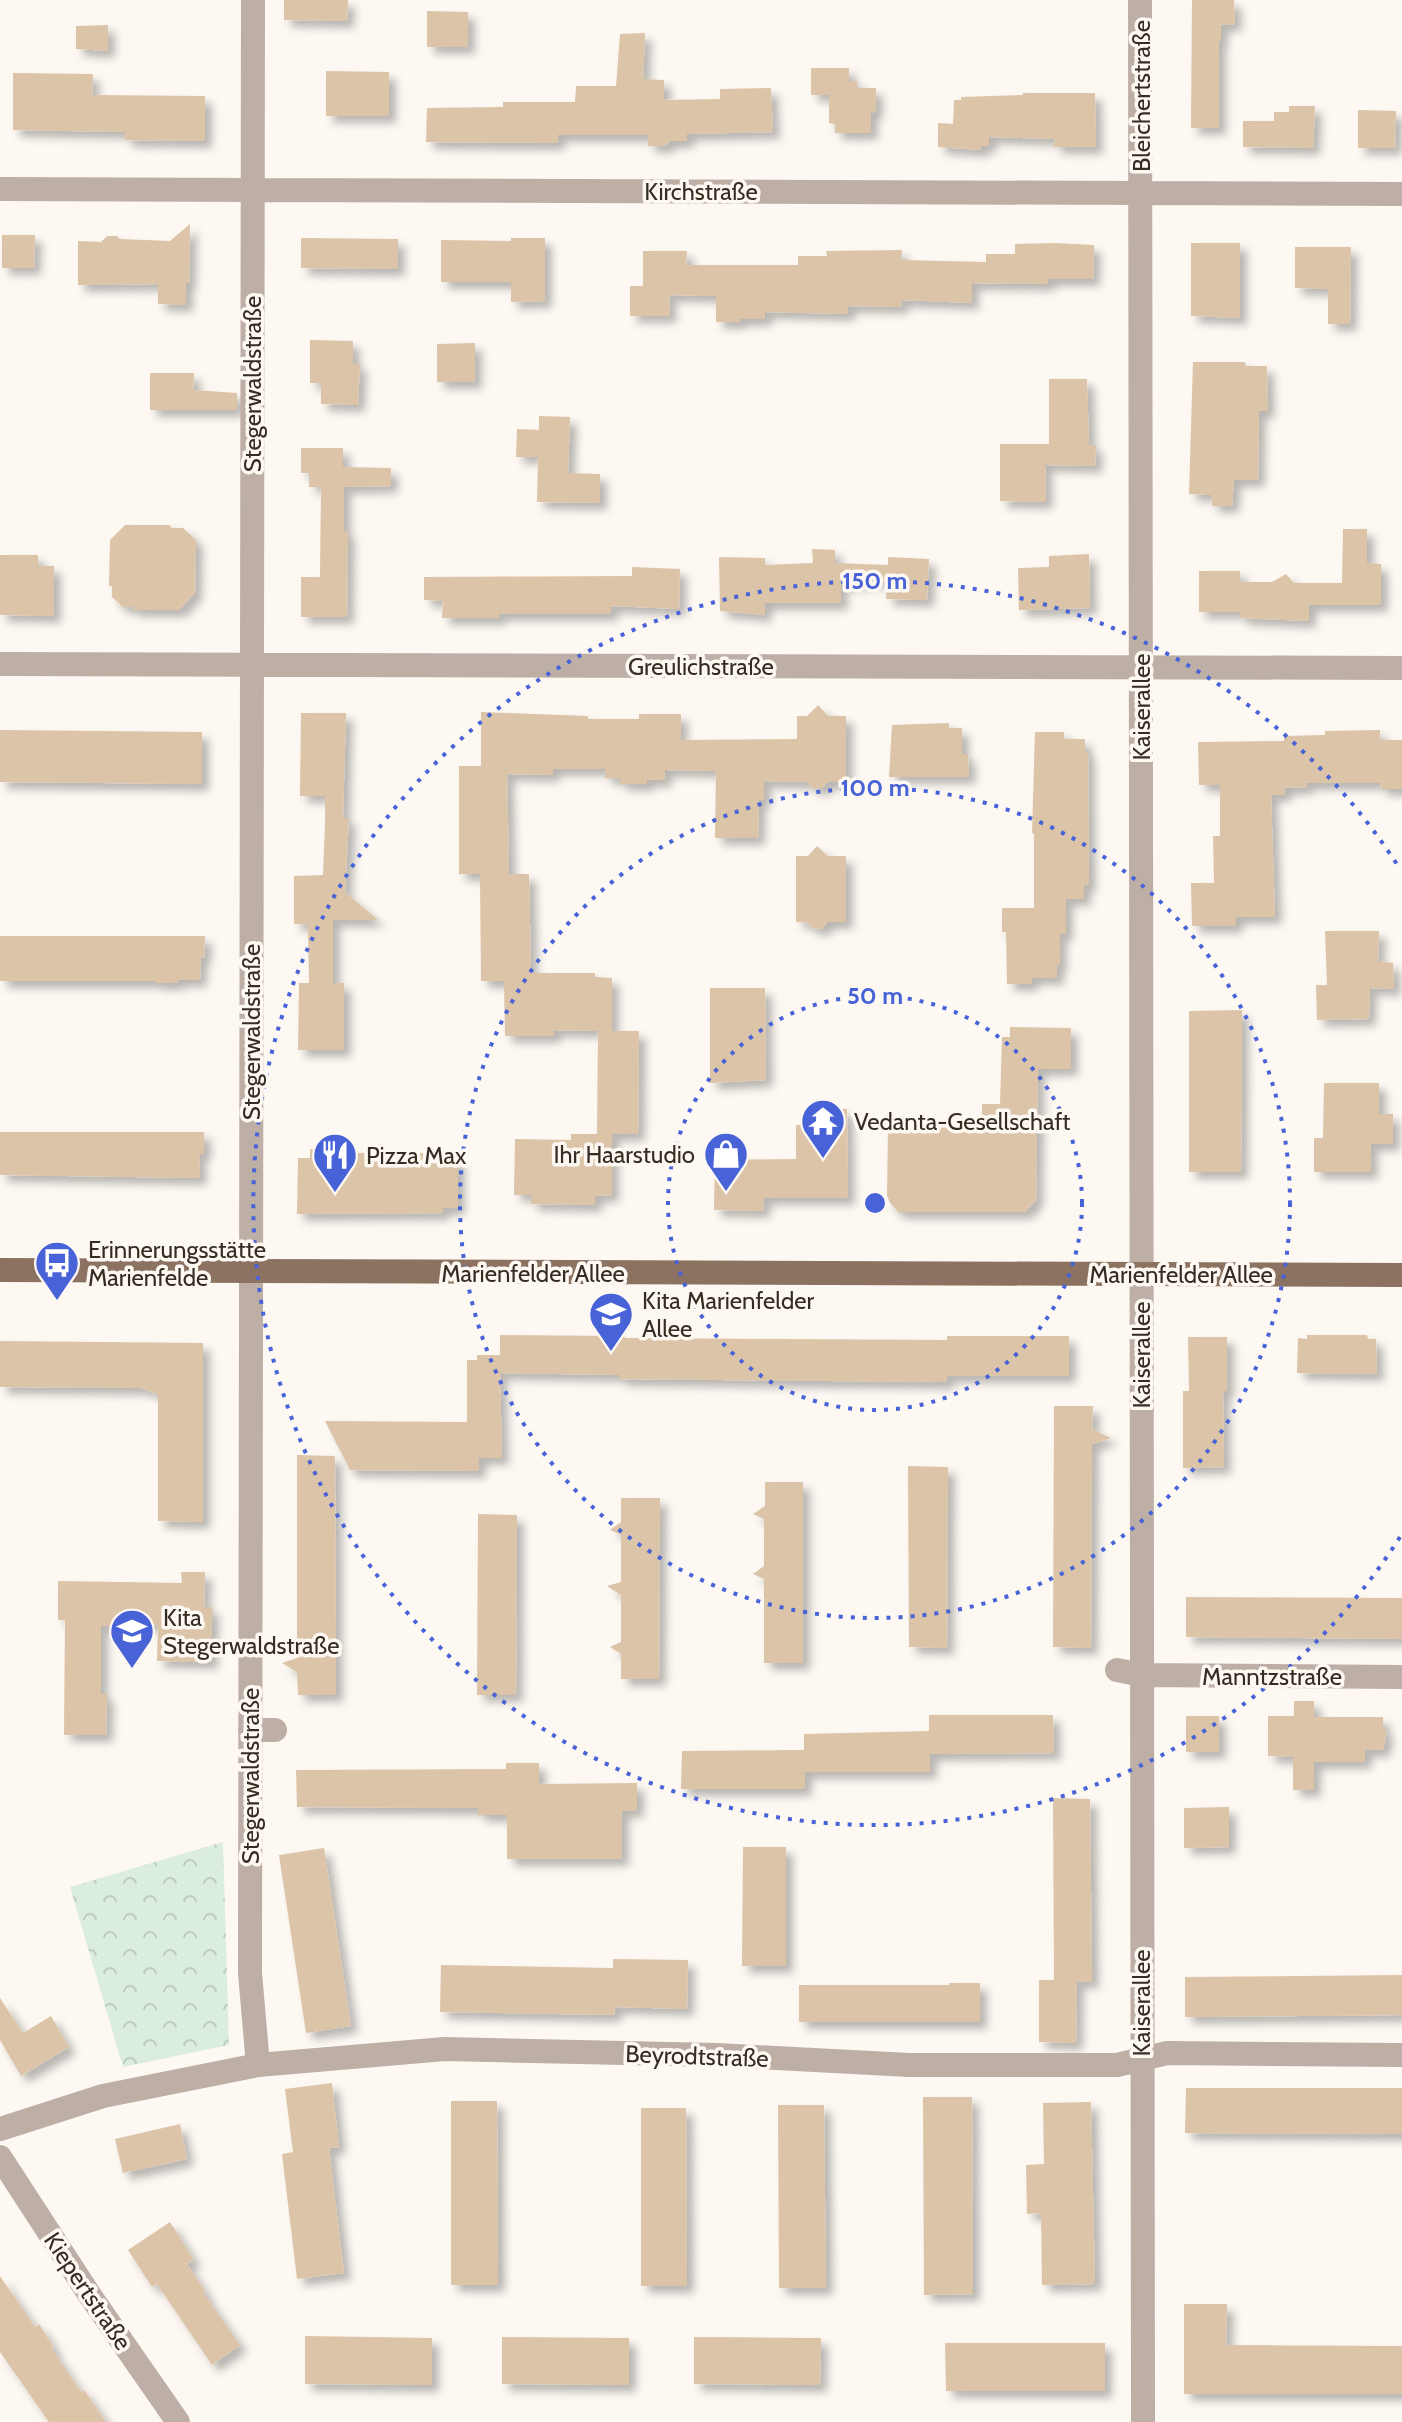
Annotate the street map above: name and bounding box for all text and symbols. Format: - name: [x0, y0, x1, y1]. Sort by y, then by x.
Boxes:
- street label: Bleichertstraße: [1127, 20, 1156, 172]
- street label: Kirchstraße: [644, 177, 758, 206]
- street label: Stegerwaldstraße: [238, 296, 267, 472]
- text: 150 m: [843, 566, 907, 595]
- street label: Greulichstraße: [628, 652, 774, 681]
- street label: Kaiserallee: [1127, 653, 1156, 761]
- text: 100 m: [840, 773, 910, 802]
- street label: Stegerwaldstraße: [237, 944, 266, 1120]
- text: 50 m: [847, 981, 903, 1010]
- temple icon: Vedanta-Gesellschaft: [799, 1097, 847, 1160]
- place label: Vedanta-Gesellschaft: [854, 1107, 1070, 1136]
- shop icon: Ihr Haarstudio: [702, 1130, 750, 1193]
- restaurant icon: Pizza Max: [311, 1131, 359, 1194]
- place label: Ihr Haarstudio: [554, 1140, 695, 1169]
- place label: Pizza Max: [366, 1141, 467, 1170]
- centre of rings: [861, 1189, 889, 1217]
- place label: Erinnerungsstätte Marienfelde: [88, 1235, 266, 1292]
- bus stop icon: Erinnerungsstätte Marienfelde: [33, 1239, 81, 1302]
- street label: Marienfelder Allee: [441, 1259, 625, 1288]
- street label: Marienfelder Allee: [1089, 1260, 1273, 1289]
- place label: Kita Marienfelder Allee: [642, 1286, 815, 1343]
- school or university icon: Kita Marienfelder Allee: [587, 1290, 635, 1353]
- street label: Kaiserallee: [1127, 1301, 1156, 1409]
- place label: Kita Stegerwaldstraße: [163, 1603, 339, 1660]
- school or university icon: Kita Stegerwaldstraße: [108, 1607, 156, 1670]
- street label: Manntzstraße: [1202, 1662, 1342, 1691]
- street label: Stegerwaldstraße: [236, 1688, 265, 1864]
- street label: Kaiserallee: [1127, 1949, 1156, 2057]
- street label: Beyrodtstraße: [625, 2039, 769, 2073]
- street label: Kiepertstraße: [38, 2227, 138, 2355]

